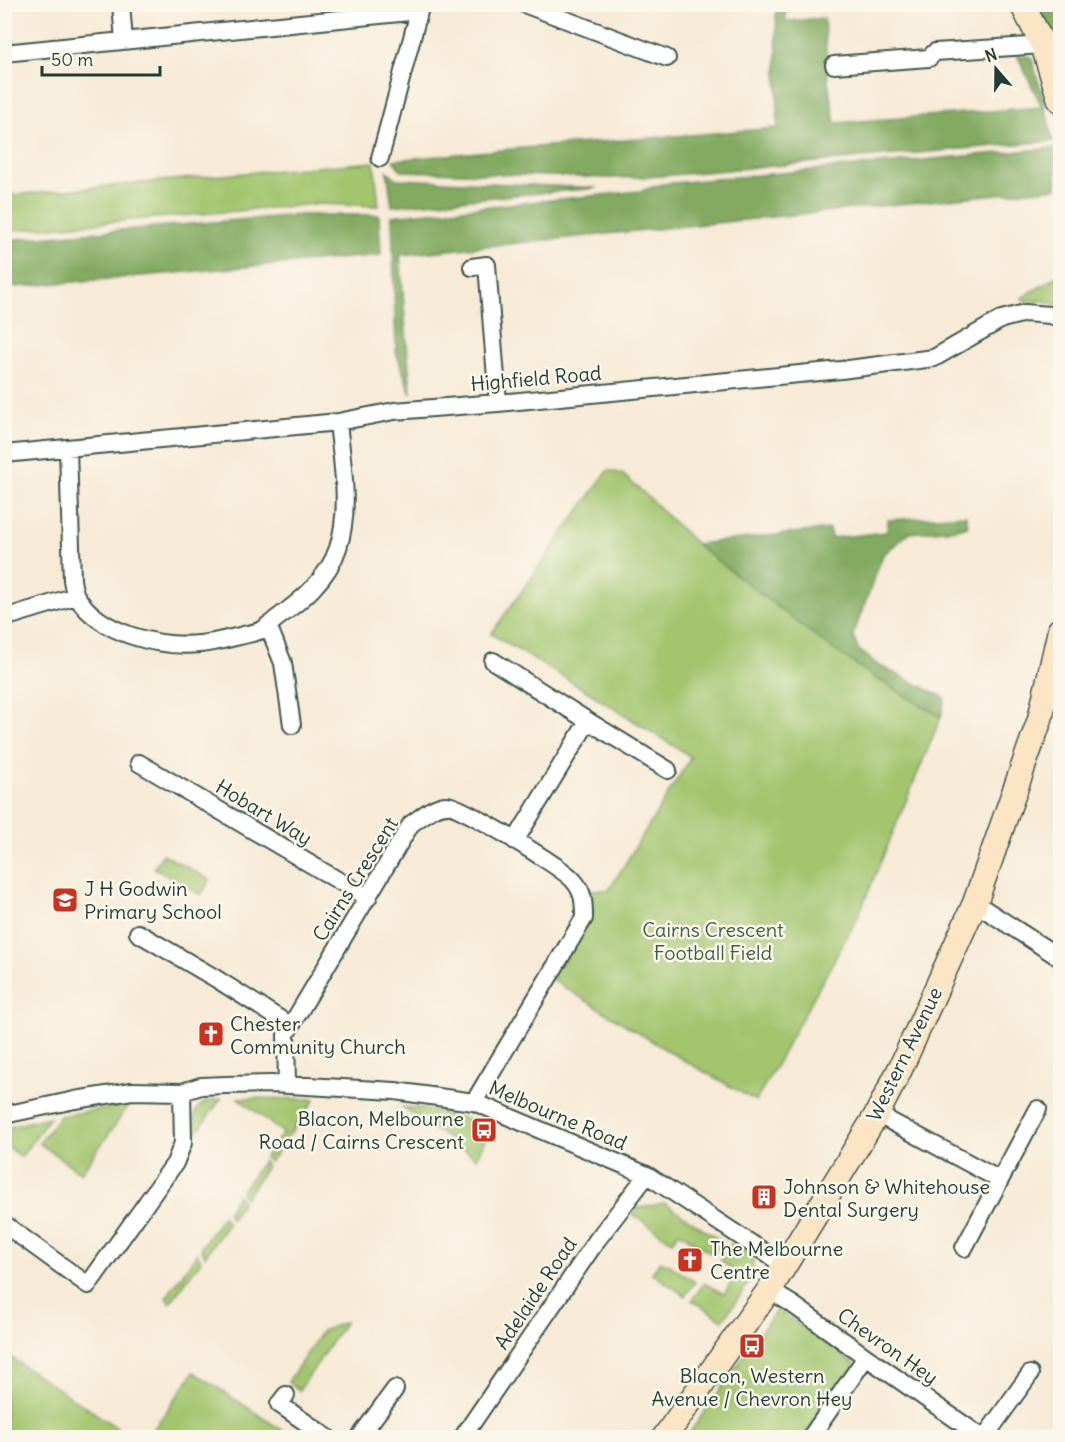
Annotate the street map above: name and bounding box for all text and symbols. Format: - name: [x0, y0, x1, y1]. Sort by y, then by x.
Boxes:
- scale bar: [42, 39, 160, 77]
- north arrow: [966, 39, 1026, 99]
- text: N: [982, 44, 999, 66]
- text: 50 m: [51, 48, 93, 71]
- street label: Highfield Road: [470, 360, 603, 396]
- street label: Hobart Way: [211, 773, 317, 851]
- street label: Cairns Crescent: [307, 812, 403, 946]
- place label: J H Godwin Primary School: [84, 876, 222, 924]
- school or university icon: J H Godwin Primary School: [50, 885, 80, 915]
- park label: Cairns Crescent Football Field: [642, 917, 784, 965]
- street label: Western Avenue: [861, 983, 947, 1125]
- place label: Chester Community Church: [230, 1011, 406, 1059]
- church icon: Chester Community Church: [196, 1019, 226, 1049]
- street label: Melbourne Road: [485, 1075, 631, 1155]
- place label: Blacon, Melbourne Road / Cairns Crescent: [259, 1106, 464, 1154]
- bus stop icon: Blacon, Melbourne Road / Cairns Crescent: [469, 1115, 499, 1145]
- place label: Johnson & Whitehouse Dental Surgery: [783, 1174, 990, 1222]
- building icon: Johnson & Whitehouse Dental Surgery: [749, 1182, 779, 1212]
- street label: Adelaide Road: [488, 1232, 582, 1354]
- place label: The Melbourne Centre: [710, 1236, 843, 1284]
- church icon: The Melbourne Centre: [675, 1245, 705, 1275]
- street label: Chevron Hey: [833, 1302, 943, 1390]
- bus stop icon: Blacon, Western Avenue / Chevron Hey: [737, 1331, 767, 1361]
- place label: Blacon, Western Avenue / Chevron Hey: [652, 1363, 852, 1411]

